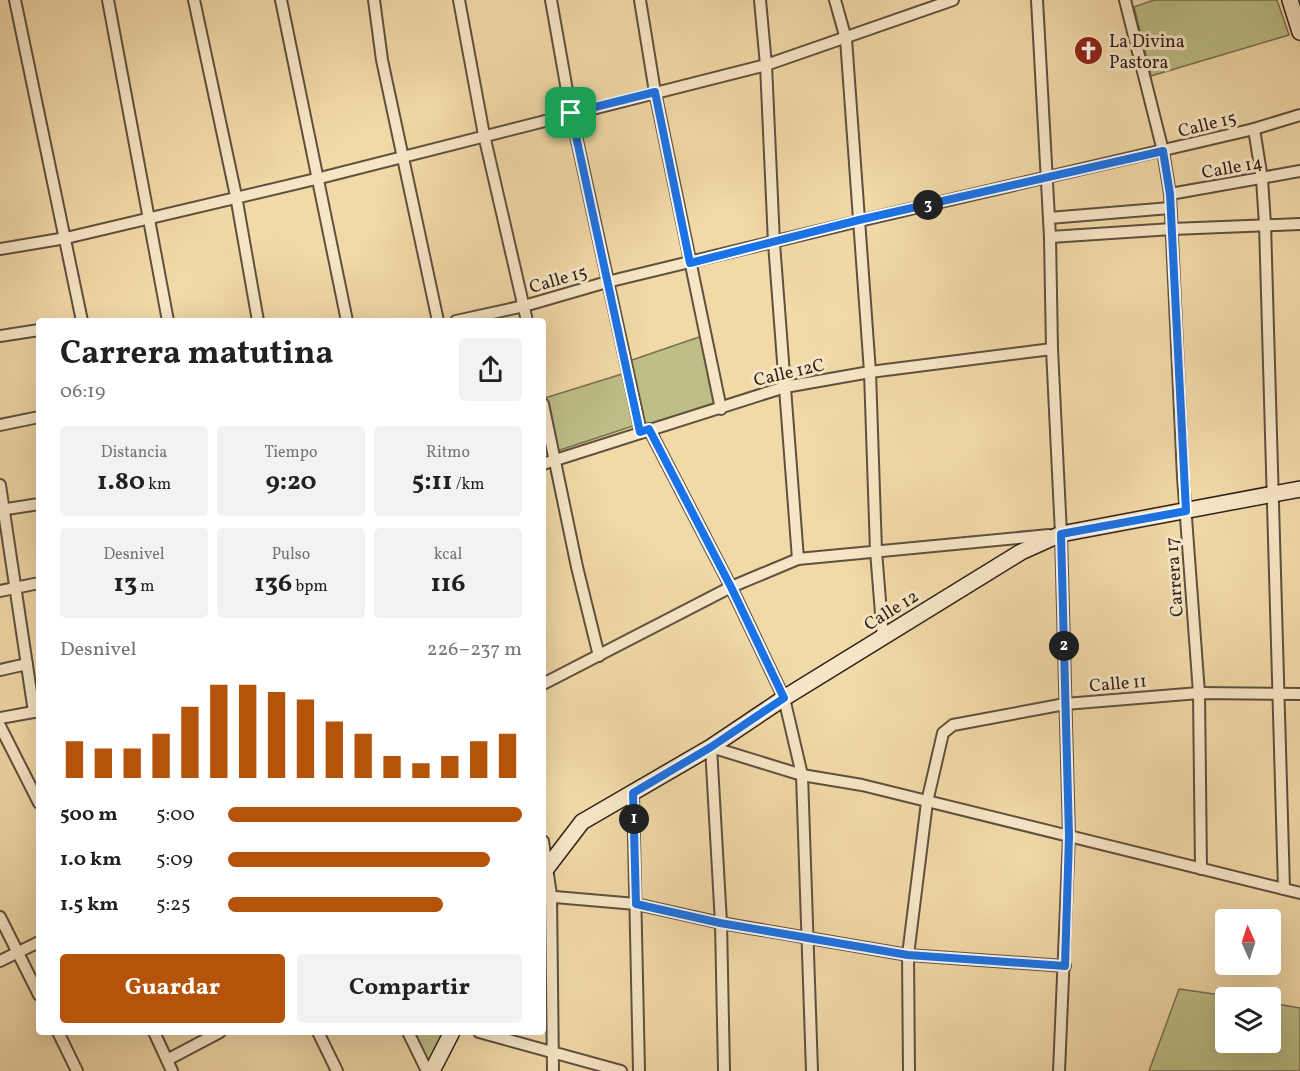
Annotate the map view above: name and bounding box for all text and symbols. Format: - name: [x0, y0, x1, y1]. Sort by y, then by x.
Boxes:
- place label: La Divina Pastora: [1109, 30, 1185, 76]
- church icon: La Divina Pastora: [1072, 35, 1104, 67]
- pin: [545, 87, 596, 138]
- icon: arrive: [554, 96, 587, 129]
- street label: Calle 15: [1176, 106, 1239, 145]
- street label: Calle 14: [1200, 151, 1265, 186]
- pin: 3: [913, 190, 943, 220]
- text: 3: [924, 194, 932, 216]
- street label: Calle 15: [526, 260, 590, 301]
- text: Carrera matutina: [60, 332, 334, 378]
- button: share: [459, 338, 522, 401]
- street label: Calle 12C: [751, 353, 827, 394]
- text: 06:19: [60, 378, 105, 406]
- text: Distancia: [101, 442, 167, 464]
- text: Tiempo: [265, 442, 317, 464]
- text: Ritmo: [426, 442, 470, 464]
- text: 1.80: [97, 464, 145, 500]
- text: 9:20: [265, 464, 317, 500]
- text: 5:11: [412, 464, 452, 500]
- text: km: [145, 474, 171, 496]
- text: /km: [452, 474, 484, 496]
- street label: Carrera 17: [1160, 536, 1191, 618]
- text: Desnivel: [103, 544, 165, 566]
- text: Pulso: [272, 544, 310, 566]
- text: kcal: [434, 544, 462, 566]
- text: 13: [113, 566, 137, 602]
- text: 136: [254, 566, 292, 602]
- text: 116: [430, 566, 466, 602]
- text: m: [137, 576, 155, 598]
- text: bpm: [292, 576, 328, 598]
- street label: Calle 12: [860, 585, 924, 638]
- pin: 2: [1049, 631, 1079, 661]
- text: 2: [1060, 635, 1068, 657]
- text: Desnivel: [60, 636, 136, 664]
- text: 226–237 m: [427, 636, 522, 664]
- street label: Calle 11: [1088, 670, 1148, 699]
- text: 500 m: [60, 801, 118, 829]
- text: 5:00: [156, 801, 195, 829]
- pin: 1: [619, 804, 649, 834]
- text: 1: [631, 808, 637, 830]
- text: 1.0 km: [60, 846, 122, 874]
- text: 5:09: [156, 846, 193, 874]
- text: 1.5 km: [60, 891, 119, 919]
- text: 5:25: [156, 891, 191, 919]
- north arrow: [1215, 909, 1281, 975]
- map controls: [1215, 909, 1281, 1053]
- button: Guardar: [60, 954, 285, 1023]
- button: Compartir: [297, 954, 522, 1023]
- button: layers: [1215, 987, 1281, 1053]

